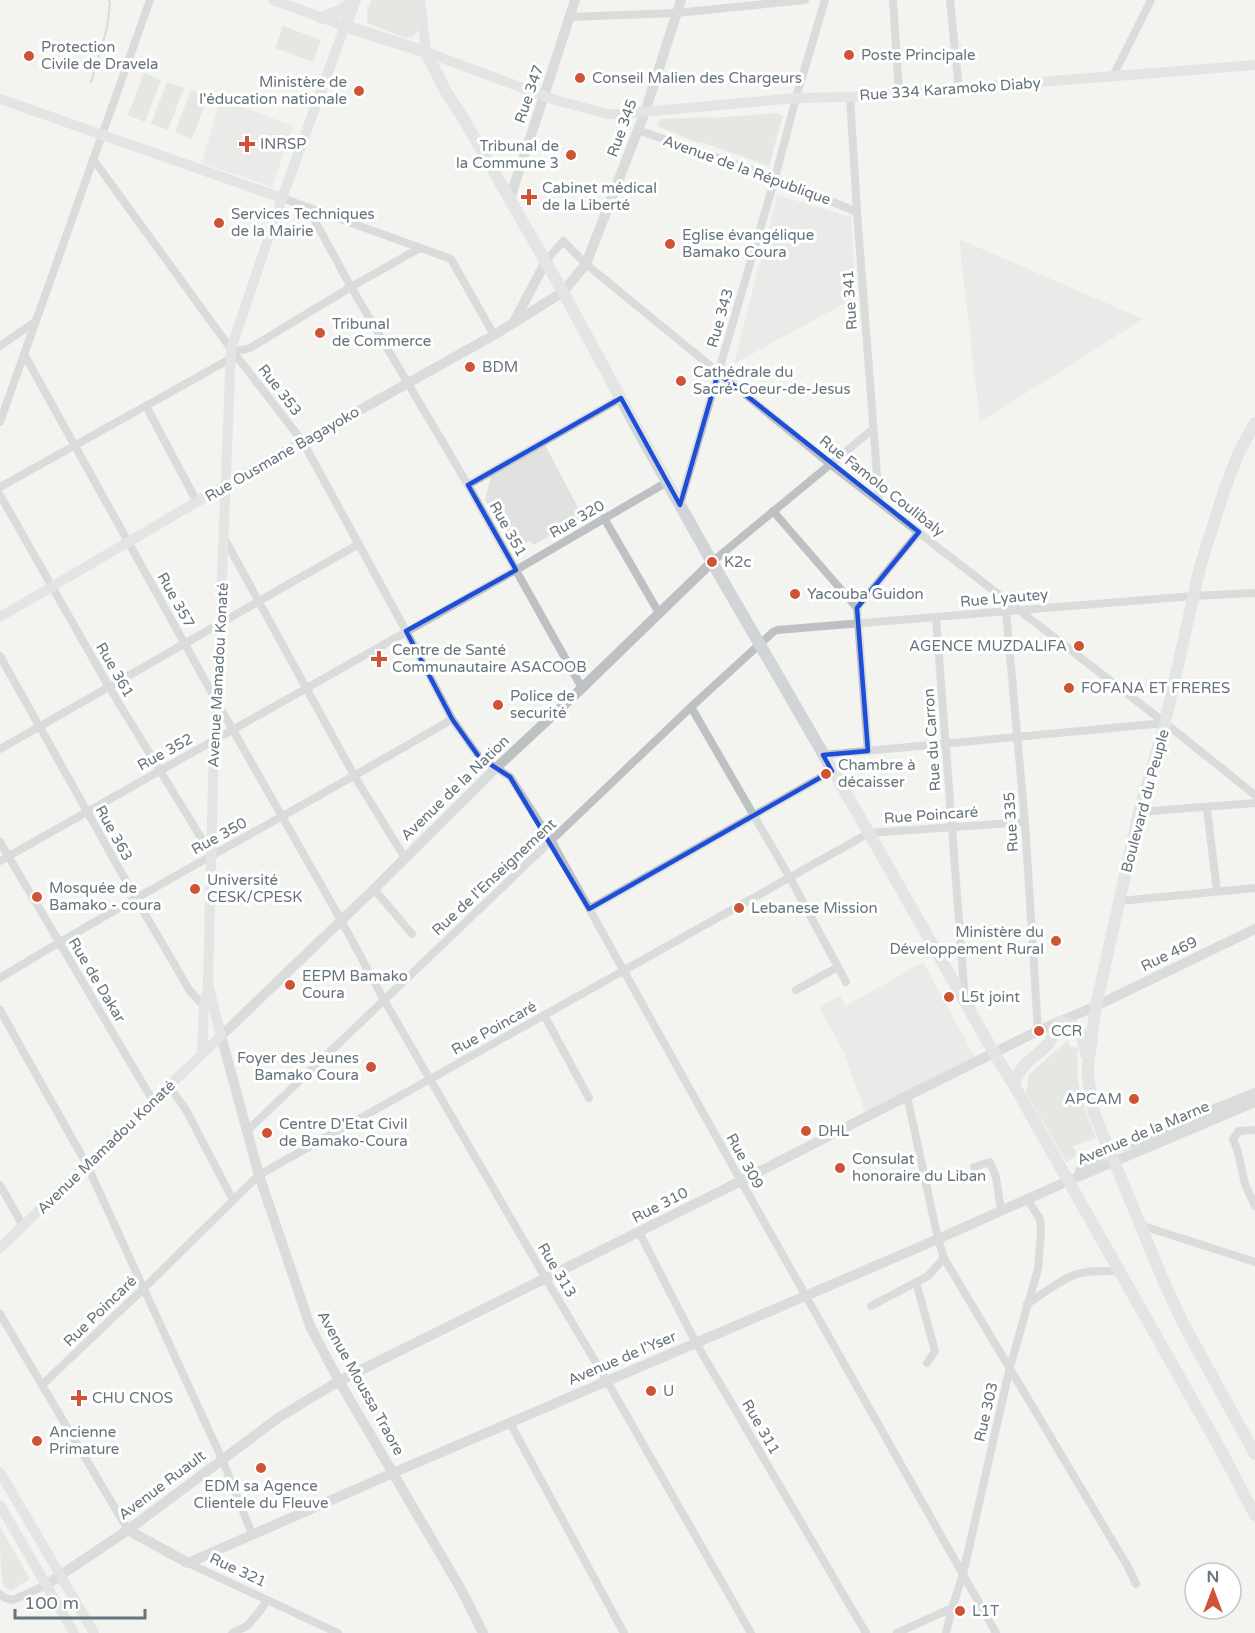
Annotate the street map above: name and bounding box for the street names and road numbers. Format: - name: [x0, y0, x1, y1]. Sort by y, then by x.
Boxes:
- street label: Rue 347: [511, 62, 547, 126]
- street label: Rue 334 Karamoko Diaby: [859, 74, 1041, 104]
- street label: Rue 345: [603, 97, 641, 159]
- street label: Avenue de la République: [661, 131, 833, 209]
- street label: Rue 341: [839, 269, 861, 331]
- street label: Rue 343: [703, 286, 737, 350]
- street label: Rue 353: [254, 361, 306, 419]
- street label: Rue Ousmane Bagayoko: [202, 402, 362, 506]
- street label: Rue Famolo Coulibaly: [816, 432, 948, 540]
- street label: Rue 320: [546, 496, 608, 542]
- street label: Rue 351: [485, 498, 531, 560]
- street label: Rue 357: [153, 569, 199, 631]
- street label: Avenue Mamadou Konaté: [204, 582, 232, 768]
- street label: Rue Lyautey: [959, 585, 1049, 611]
- street label: Rue 361: [92, 639, 138, 701]
- street label: Rue du Carron: [919, 688, 945, 792]
- street label: Boulevard du Peuple: [1117, 727, 1173, 875]
- street label: Rue 352: [134, 729, 196, 775]
- street label: Avenue de la Nation: [397, 732, 513, 844]
- street label: Rue 335: [1000, 791, 1022, 853]
- street label: Rue 363: [91, 802, 137, 864]
- street label: Rue Poincaré: [883, 803, 979, 827]
- street label: Rue 350: [188, 813, 250, 859]
- street label: Rue de l'Enseignement: [428, 815, 560, 939]
- street label: Rue 469: [1138, 933, 1200, 975]
- street label: Rue de Dakar: [65, 934, 130, 1026]
- street label: Rue Poincaré: [448, 997, 540, 1059]
- street label: Avenue Mamadou Konaté: [33, 1076, 179, 1218]
- street label: Avenue de la Marne: [1074, 1097, 1212, 1169]
- street label: Rue 309: [722, 1130, 768, 1192]
- street label: Rue 310: [629, 1183, 691, 1227]
- street label: Rue 313: [534, 1239, 580, 1301]
- street label: Rue Poincaré: [60, 1272, 140, 1350]
- street label: Avenue Moussa Traore: [314, 1308, 408, 1458]
- street label: Avenue de l'Yser: [565, 1327, 679, 1389]
- street label: Rue 303: [970, 1381, 1002, 1443]
- street label: Rue 311: [738, 1396, 784, 1458]
- street label: Avenue Ruault: [115, 1446, 209, 1524]
- street label: Rue 321: [207, 1549, 269, 1591]

